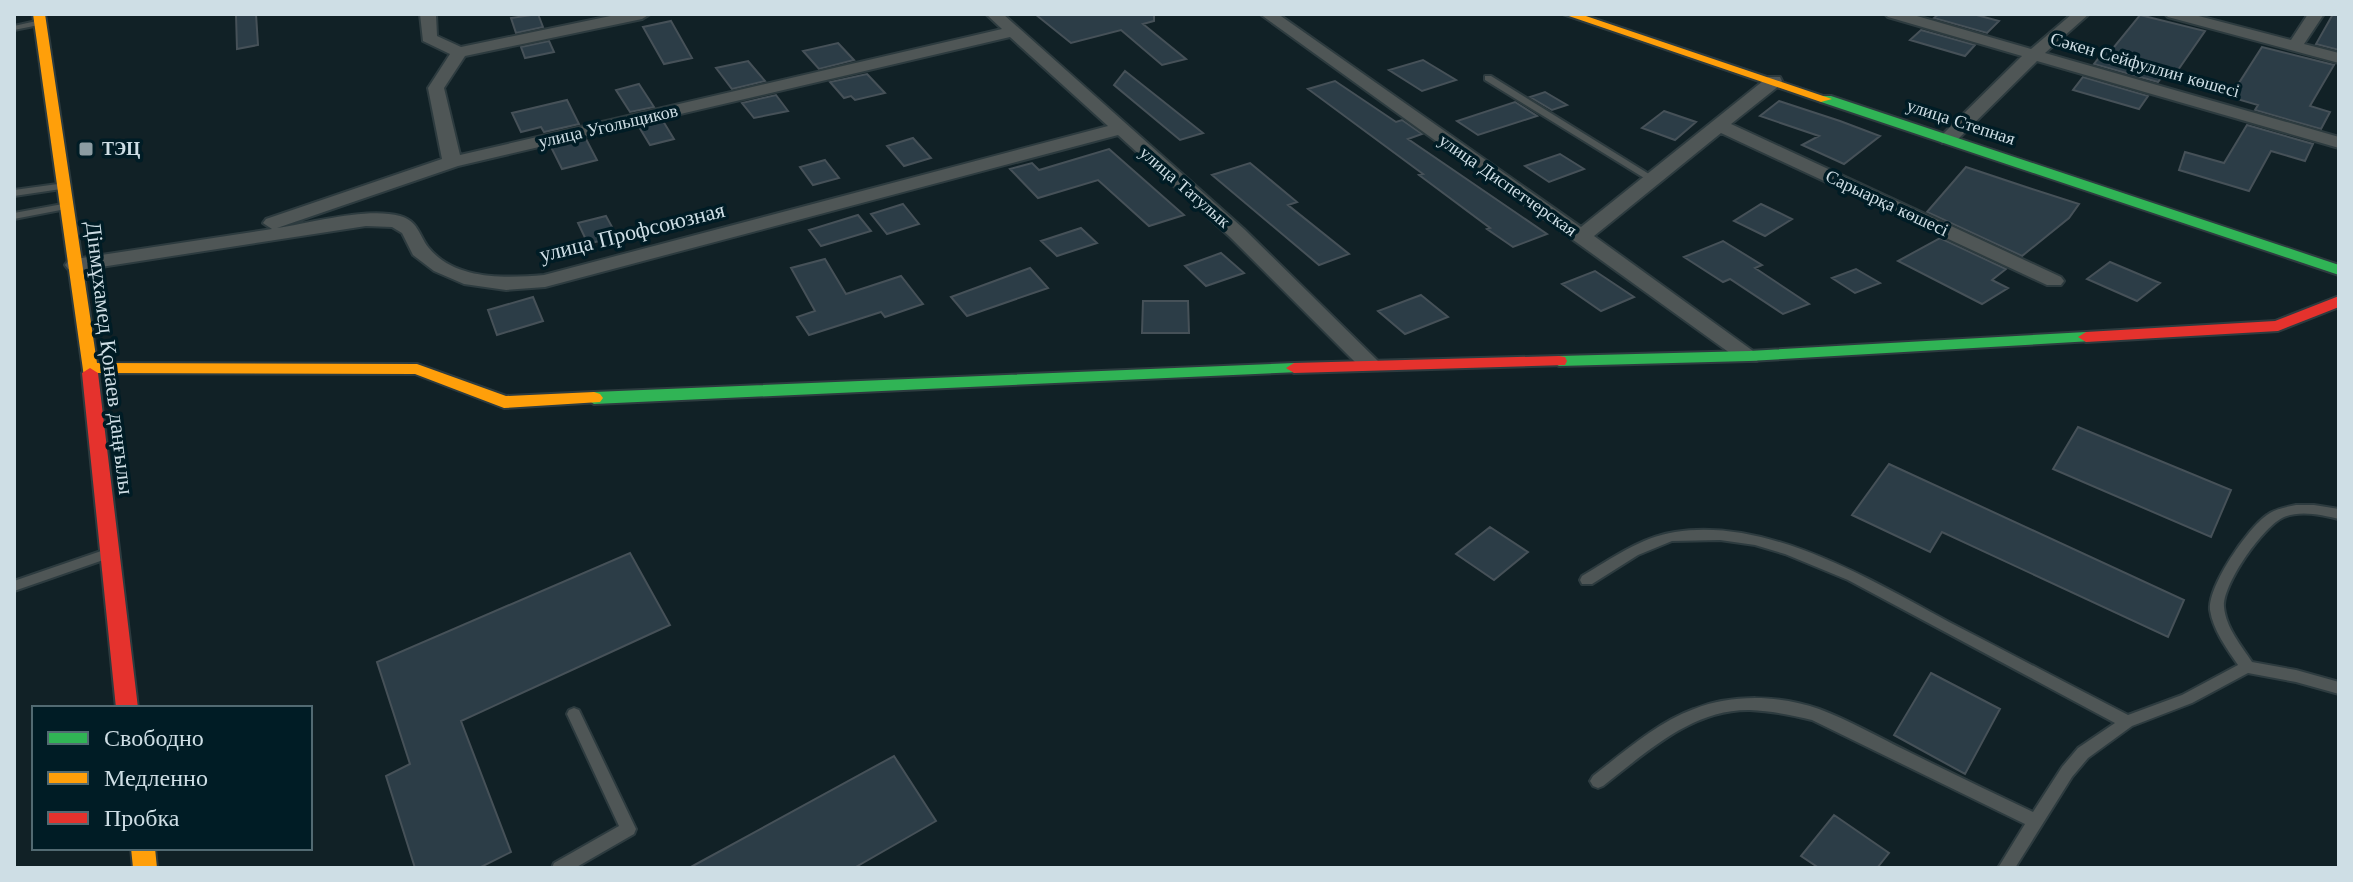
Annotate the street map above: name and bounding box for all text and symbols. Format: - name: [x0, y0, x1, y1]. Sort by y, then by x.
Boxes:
- street label: Сәкен Сейфуллин көшесі: [2048, 27, 2242, 103]
- street label: улица Степная: [1904, 94, 2018, 150]
- street label: улица Угольщиков: [536, 99, 680, 153]
- street label: улица Диспетчерская: [1435, 129, 1581, 241]
- place label: ТЭЦ: [102, 138, 140, 160]
- marker: ТЭЦ: [77, 140, 95, 158]
- street label: улица Татулык: [1135, 142, 1235, 233]
- street label: Сарыарқа көшесі: [1822, 165, 1952, 241]
- street label: улица Профсоюзная: [536, 196, 728, 268]
- street label: Дінмұхамед Қонаев даңғылы: [80, 220, 140, 496]
- legend: [32, 706, 312, 850]
- text: Свободно: [104, 723, 204, 752]
- text: Медленно: [104, 763, 208, 792]
- text: Пробка: [104, 803, 180, 832]

